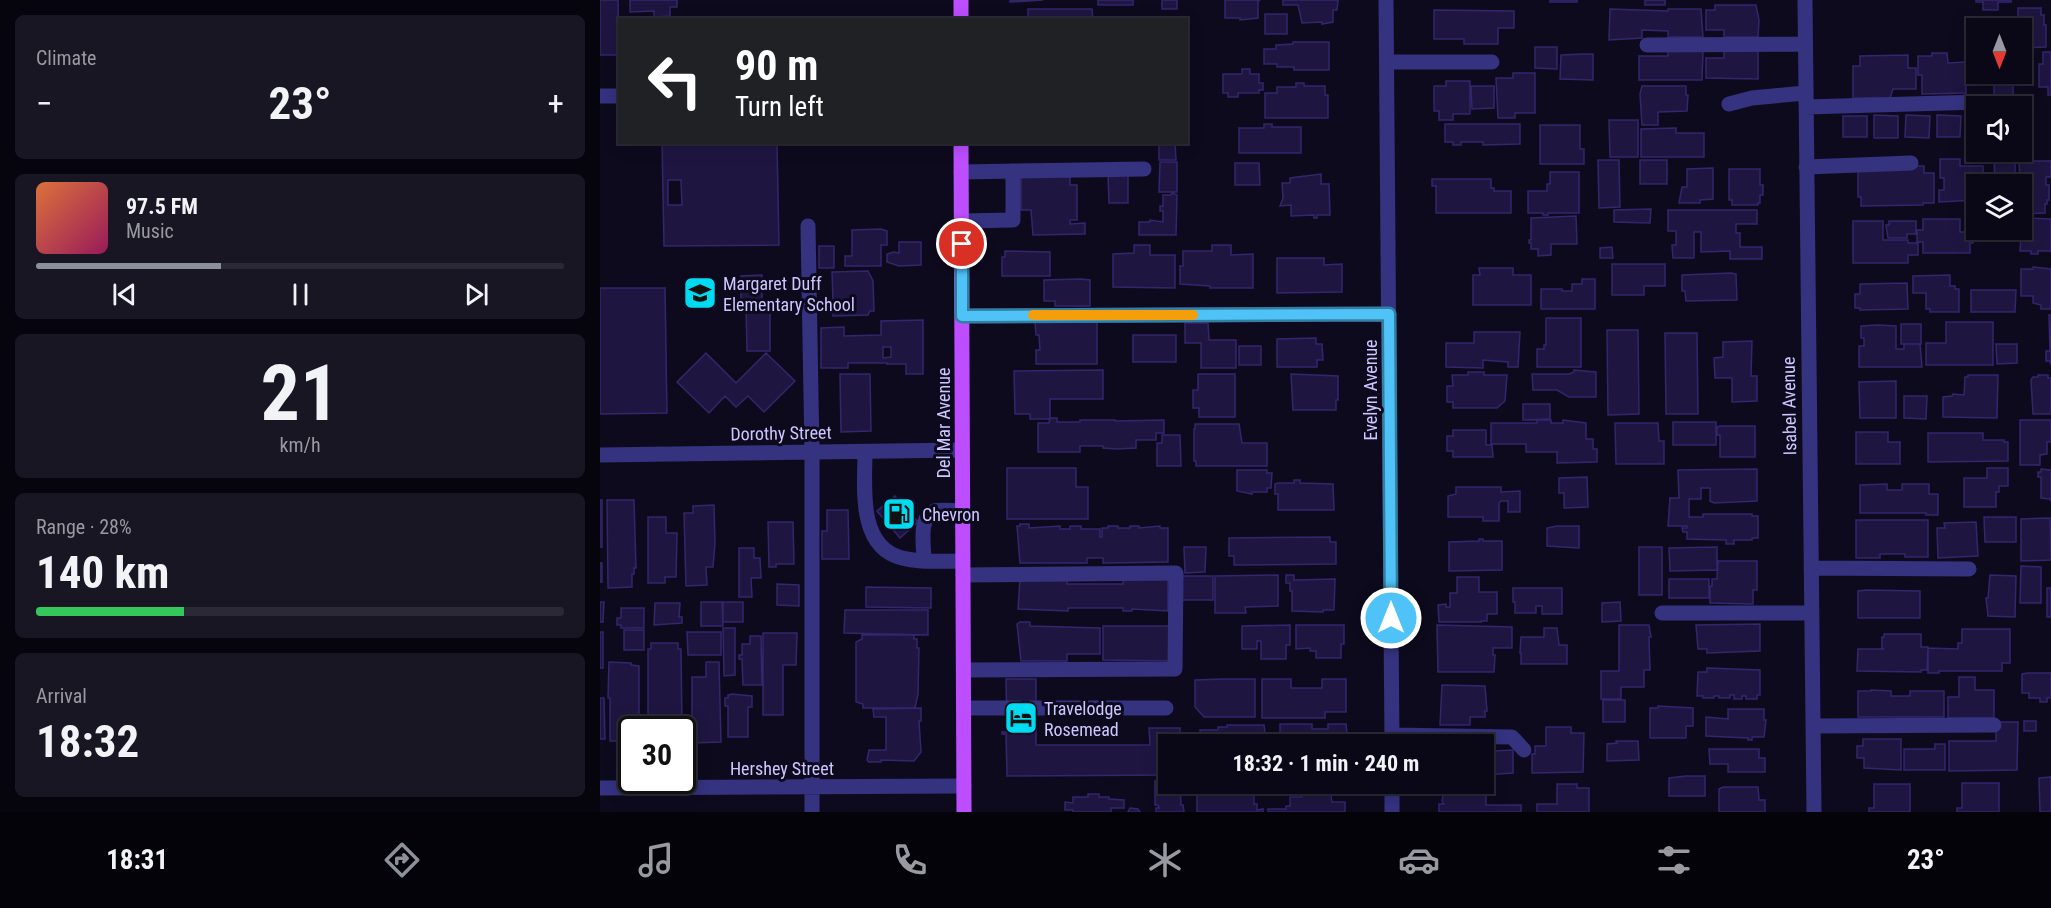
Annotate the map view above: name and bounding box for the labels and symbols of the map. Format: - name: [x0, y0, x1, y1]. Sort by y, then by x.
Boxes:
- north arrow: [1966, 18, 2032, 84]
- pin: [936, 218, 987, 269]
- place label: Margaret Duff Elementary School: [723, 273, 855, 315]
- school or university icon: Margaret Duff Elementary School: [682, 275, 718, 311]
- street label: Evelyn Avenue: [1360, 339, 1381, 441]
- street label: Isabel Avenue: [1778, 356, 1800, 456]
- street label: Del Mar Avenue: [933, 368, 954, 478]
- street label: Dorothy Street: [730, 422, 832, 444]
- fuel station icon: Chevron: [881, 496, 917, 532]
- place label: Chevron: [922, 504, 980, 525]
- position arrow: [1359, 586, 1423, 650]
- place label: Travelodge Rosemead: [1044, 698, 1122, 740]
- hotel icon: Travelodge Rosemead: [1003, 700, 1039, 736]
- speed limit sign: 30: [618, 716, 696, 794]
- street label: Hershey Street: [730, 758, 834, 779]

